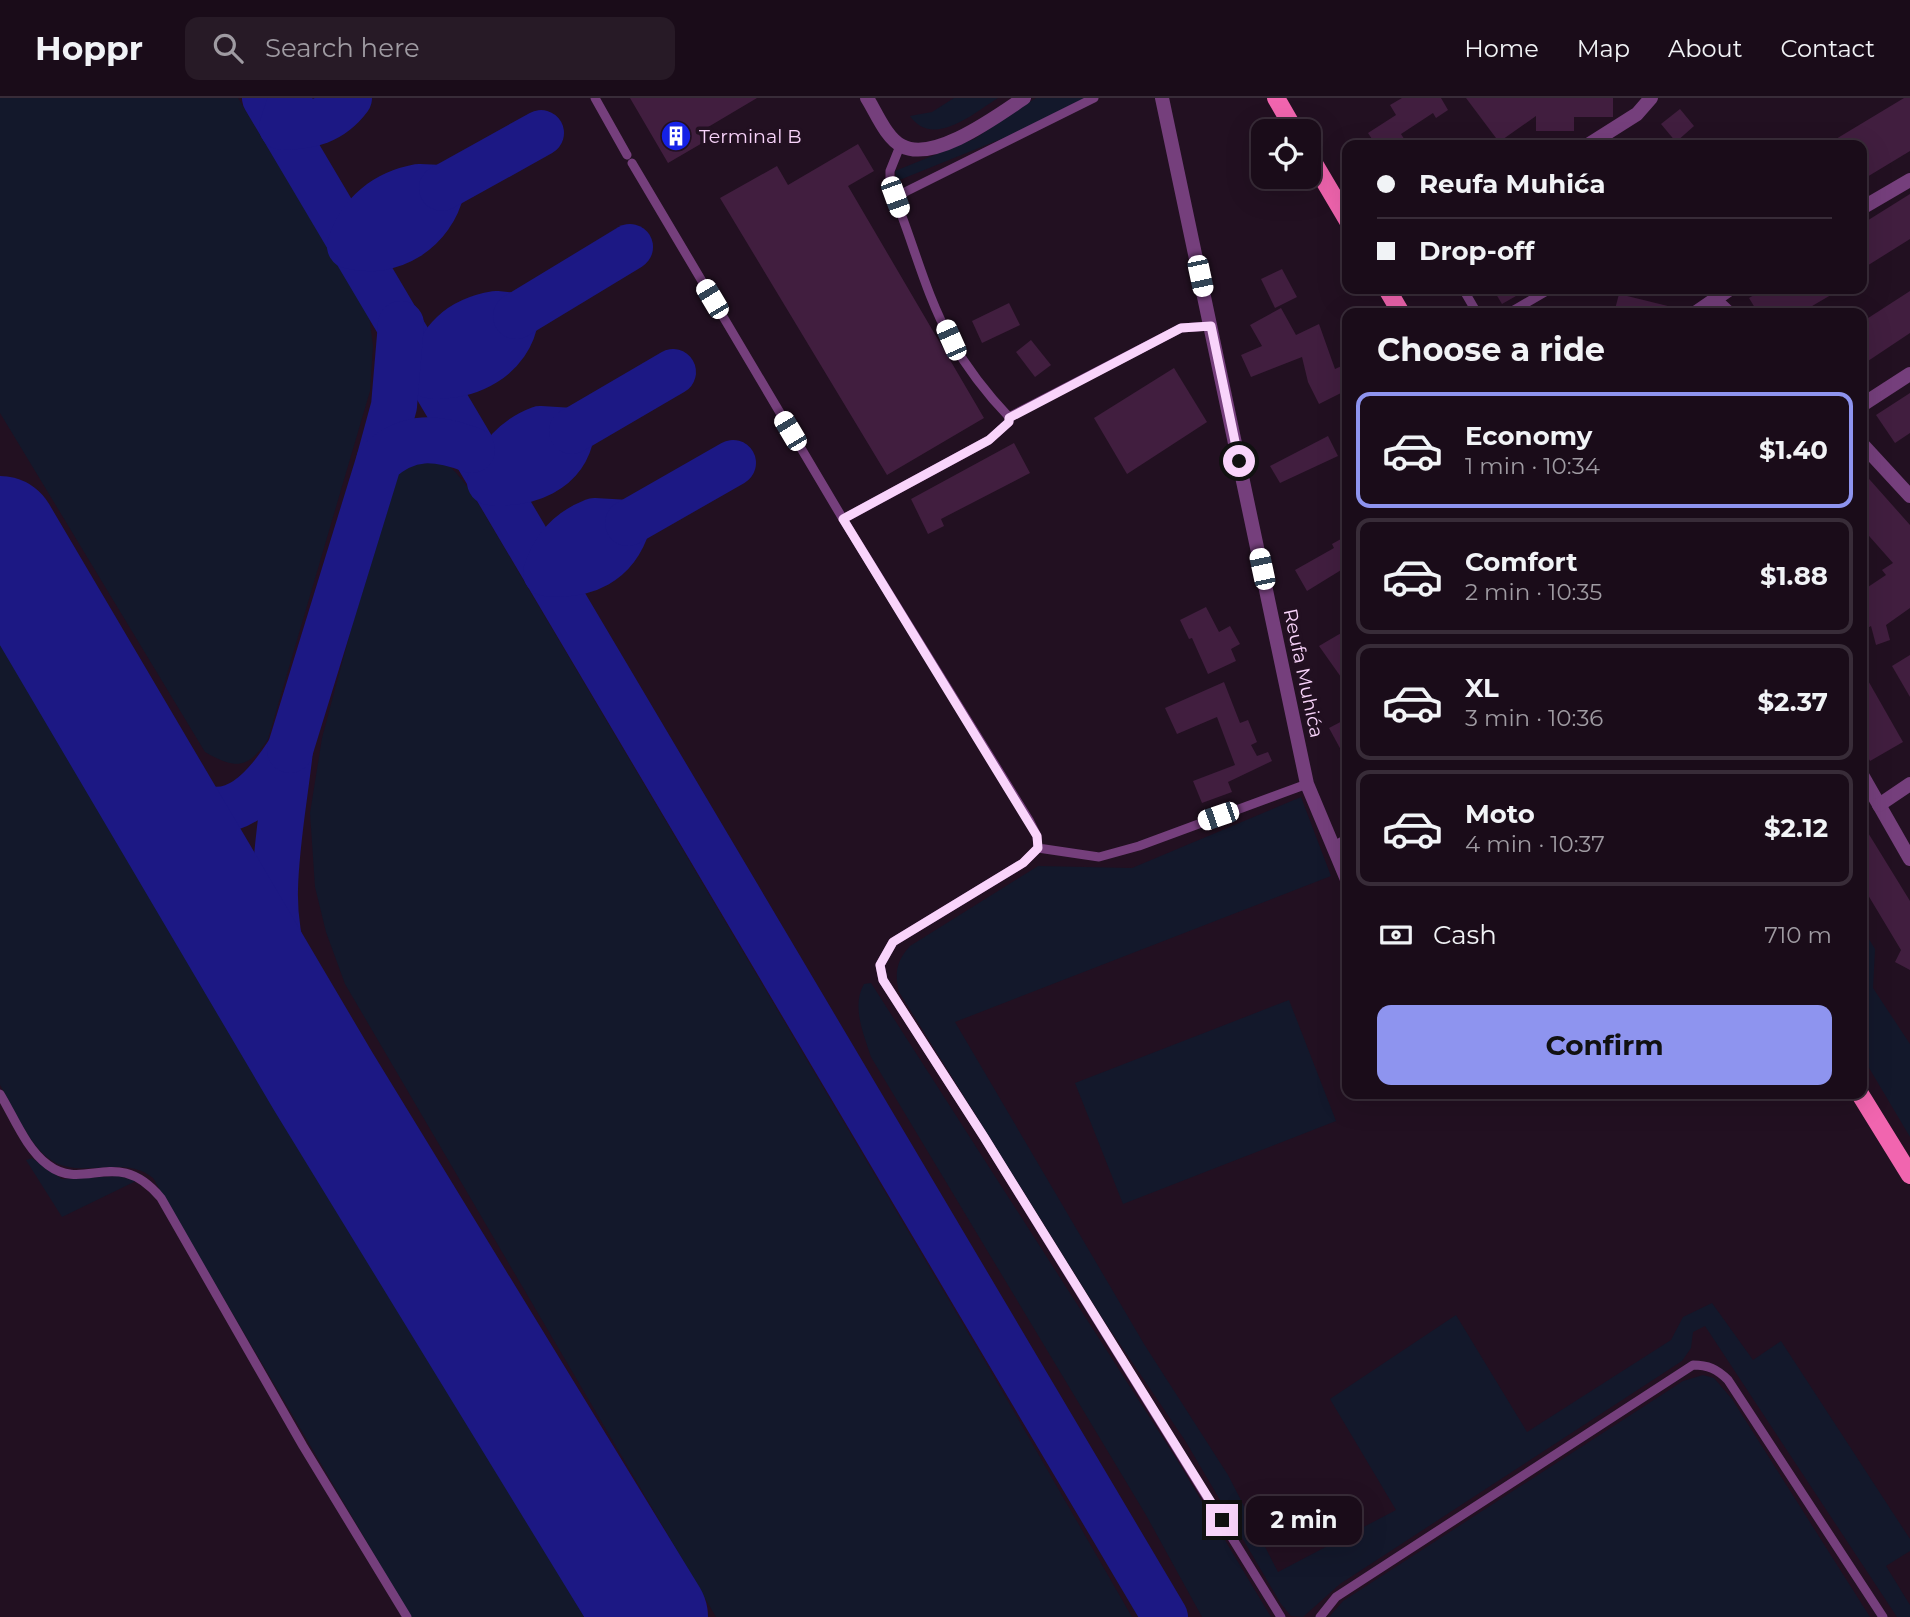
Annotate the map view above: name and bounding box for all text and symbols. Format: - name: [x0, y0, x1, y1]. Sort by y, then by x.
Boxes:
- search box: [185, 17, 675, 80]
- text: Hoppr: [35, 28, 143, 68]
- icon: search: [209, 29, 247, 67]
- text: Search here: [265, 32, 420, 64]
- text: Home: [1464, 34, 1539, 63]
- text: Map: [1577, 34, 1630, 63]
- text: About: [1668, 34, 1742, 63]
- text: Contact: [1780, 34, 1875, 63]
- building icon: Terminal B: [659, 119, 693, 153]
- map controls: [1251, 119, 1321, 189]
- button: locate: [1251, 119, 1321, 189]
- place label: Terminal B: [699, 125, 802, 148]
- text: Reufa Muhića: [1419, 168, 1605, 200]
- car: [878, 174, 913, 220]
- text: Drop-off: [1419, 235, 1534, 267]
- car: [1186, 253, 1215, 299]
- car: [693, 276, 732, 322]
- car: [933, 317, 970, 363]
- text: Choose a ride: [1377, 330, 1605, 369]
- car: [771, 408, 810, 454]
- icon: car: [1381, 419, 1444, 482]
- text: Economy: [1465, 420, 1592, 452]
- text: $1.40: [1759, 434, 1828, 466]
- route start: [1223, 445, 1255, 477]
- text: 1 min · 10:34: [1465, 452, 1600, 480]
- icon: car: [1381, 545, 1444, 608]
- car: [1248, 546, 1277, 592]
- text: Comfort: [1465, 546, 1577, 578]
- text: $1.88: [1760, 560, 1828, 592]
- text: 2 min · 10:35: [1465, 578, 1602, 606]
- street label: Reufa Muhića: [1279, 607, 1328, 740]
- icon: car: [1381, 671, 1444, 734]
- text: XL: [1465, 672, 1499, 704]
- text: $2.37: [1757, 686, 1828, 718]
- text: 3 min · 10:36: [1465, 704, 1603, 732]
- icon: car: [1381, 797, 1444, 860]
- text: Moto: [1465, 798, 1535, 830]
- car: [1195, 799, 1242, 833]
- text: $2.12: [1764, 812, 1828, 844]
- text: 4 min · 10:37: [1465, 830, 1605, 858]
- icon: cash: [1377, 916, 1415, 954]
- text: Cash: [1433, 919, 1497, 951]
- text: 710 m: [1764, 921, 1832, 949]
- button: Confirm: [1377, 1005, 1832, 1085]
- callout: 2 min: [1246, 1496, 1362, 1544]
- route end: [1206, 1504, 1238, 1536]
- text: 2 min: [1270, 1506, 1338, 1534]

